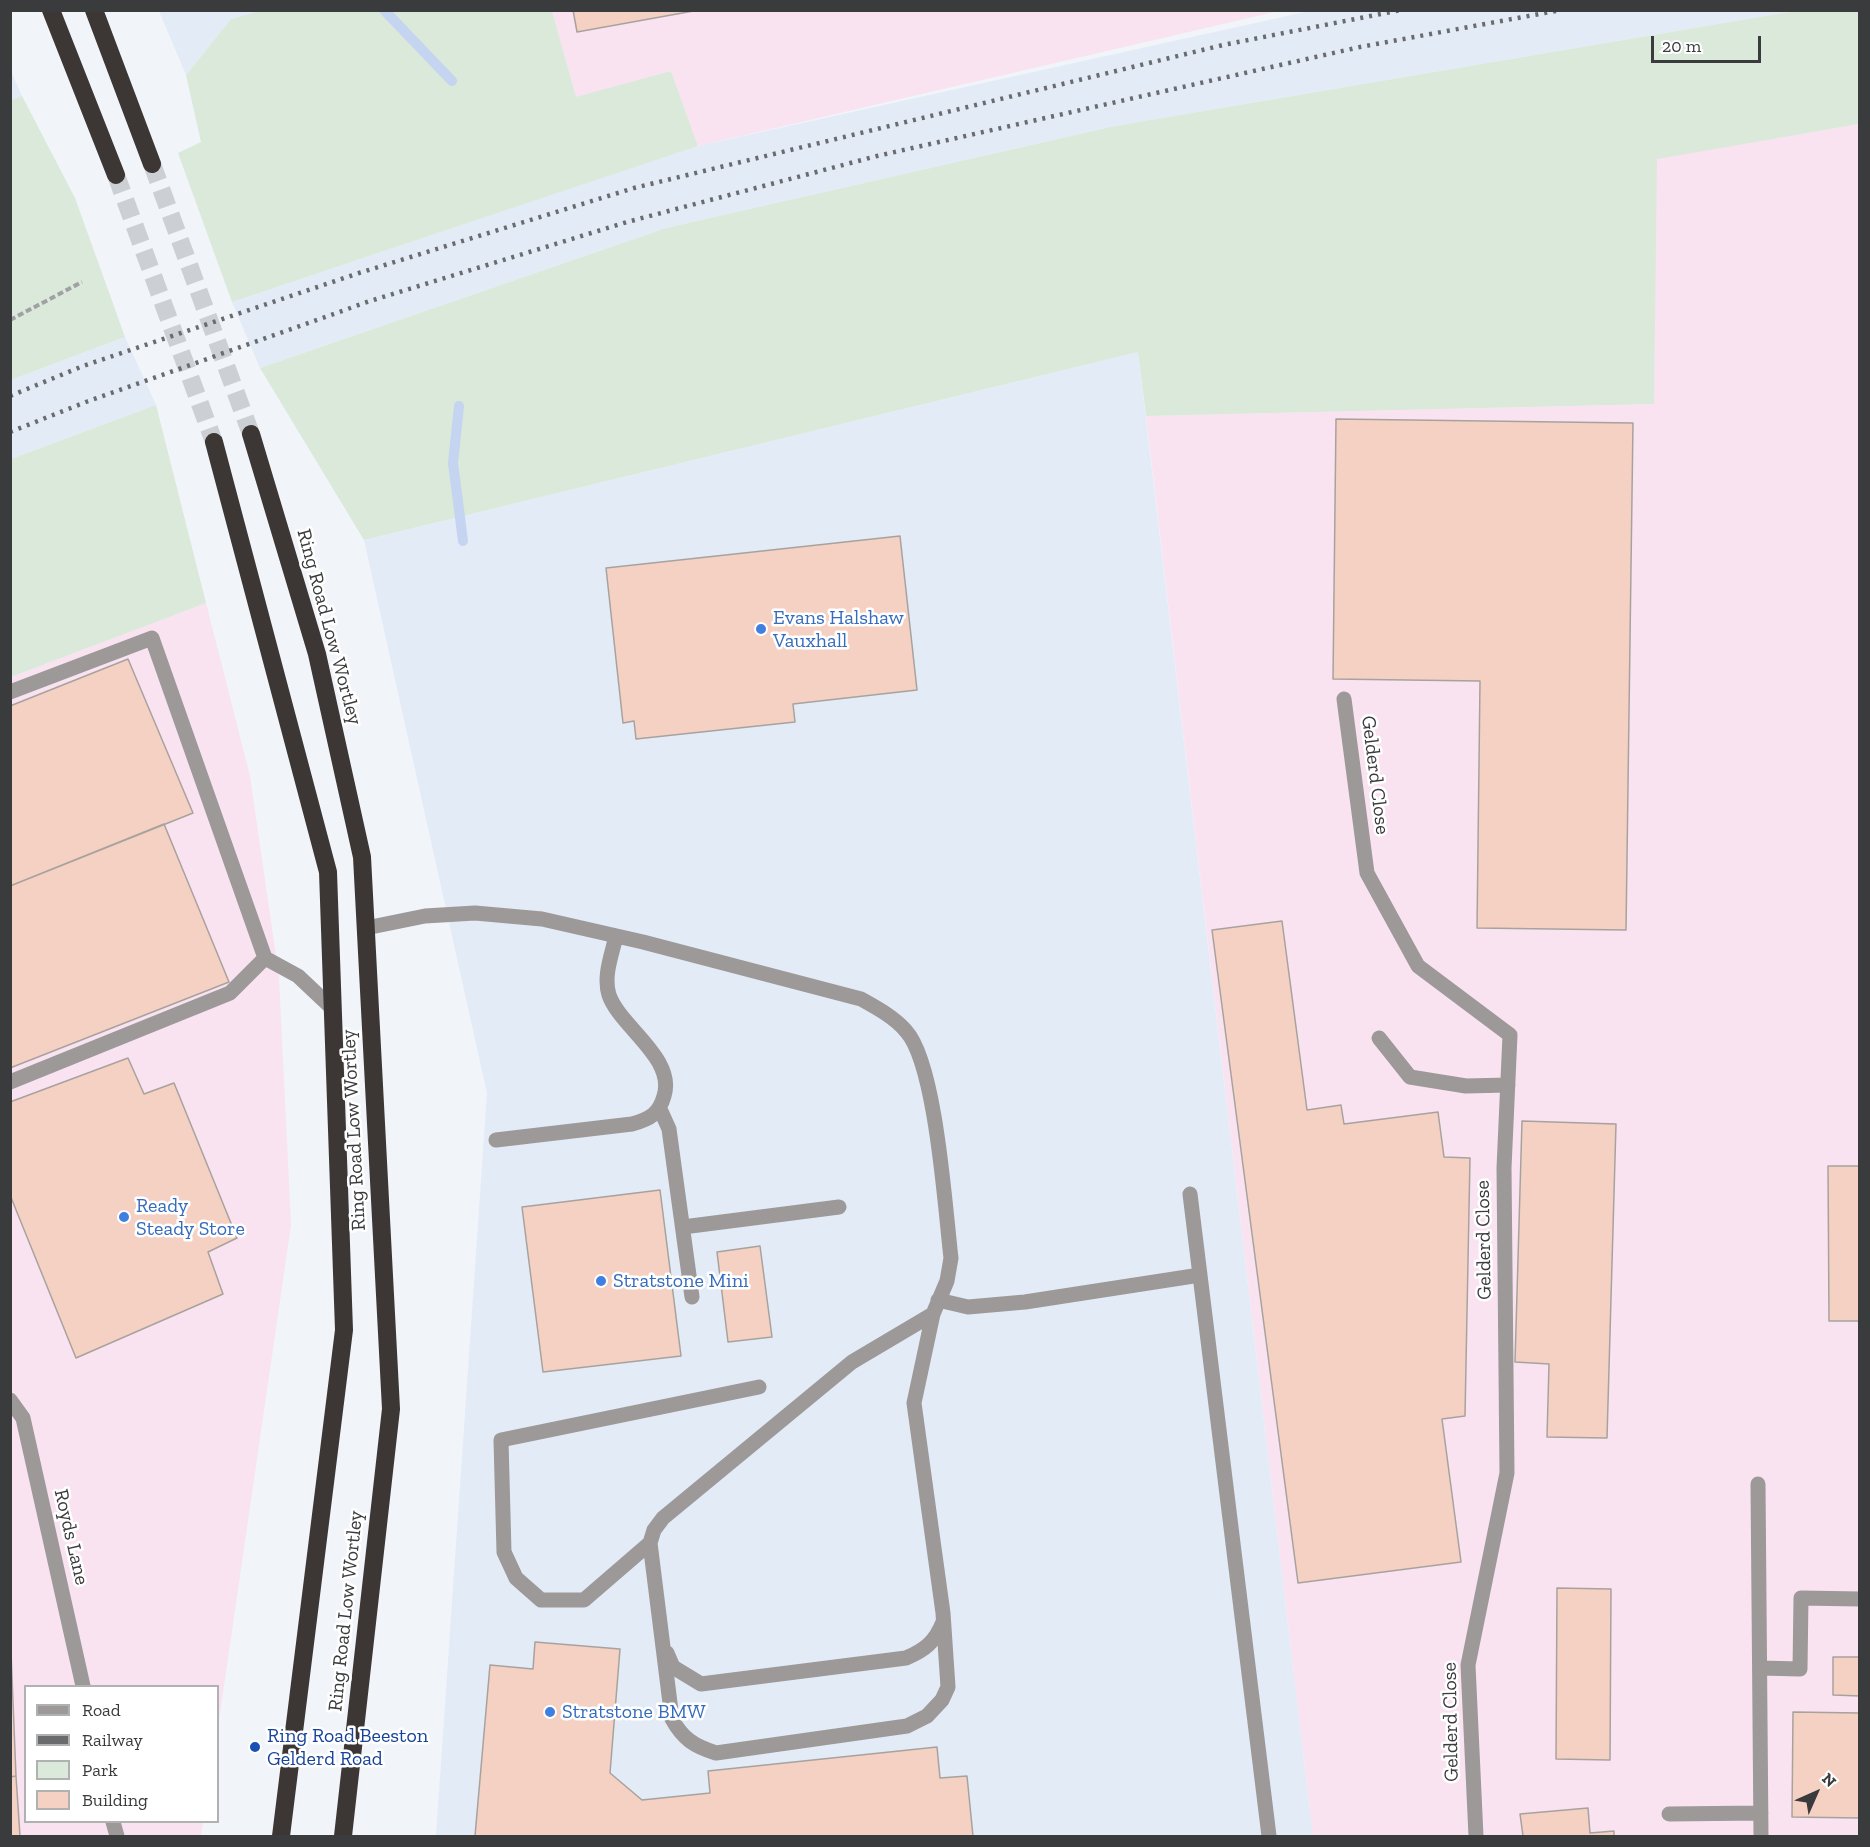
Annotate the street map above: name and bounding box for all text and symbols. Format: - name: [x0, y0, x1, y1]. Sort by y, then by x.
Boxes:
- scale bar: [1654, 24, 1764, 62]
- text: 20 m: [1662, 35, 1701, 57]
- street label: Ring Road Low Wortley: [291, 526, 367, 728]
- place label: Evans Halshaw Vauxhall: [773, 606, 904, 653]
- marker: Evans Halshaw Vauxhall: [754, 622, 768, 636]
- street label: Gelderd Close: [1356, 714, 1394, 836]
- street label: Ring Road Low Wortley: [337, 1029, 371, 1231]
- street label: Gelderd Close: [1471, 1180, 1497, 1300]
- place label: Ready Steady Store: [136, 1194, 245, 1241]
- marker: Ready Steady Store: [117, 1210, 131, 1224]
- place label: Stratstone Mini: [613, 1269, 749, 1293]
- marker: Stratstone Mini: [594, 1274, 608, 1288]
- street label: Royds Lane: [48, 1487, 94, 1587]
- street label: Ring Road Low Wortley: [324, 1509, 368, 1713]
- street label: Gelderd Close: [1438, 1662, 1464, 1782]
- legend: [24, 1685, 219, 1823]
- text: Road: [82, 1699, 121, 1721]
- place label: Stratstone BMW: [562, 1700, 706, 1724]
- marker: Stratstone BMW: [543, 1705, 557, 1719]
- place label: Ring Road Beeston Gelderd Road: [267, 1724, 428, 1771]
- text: Railway: [82, 1729, 143, 1751]
- marker: Ring Road Beeston Gelderd Road: [248, 1740, 262, 1754]
- text: Park: [82, 1759, 118, 1781]
- north arrow: [1786, 1763, 1846, 1823]
- text: N: [1818, 1769, 1840, 1791]
- text: Building: [82, 1789, 148, 1811]

